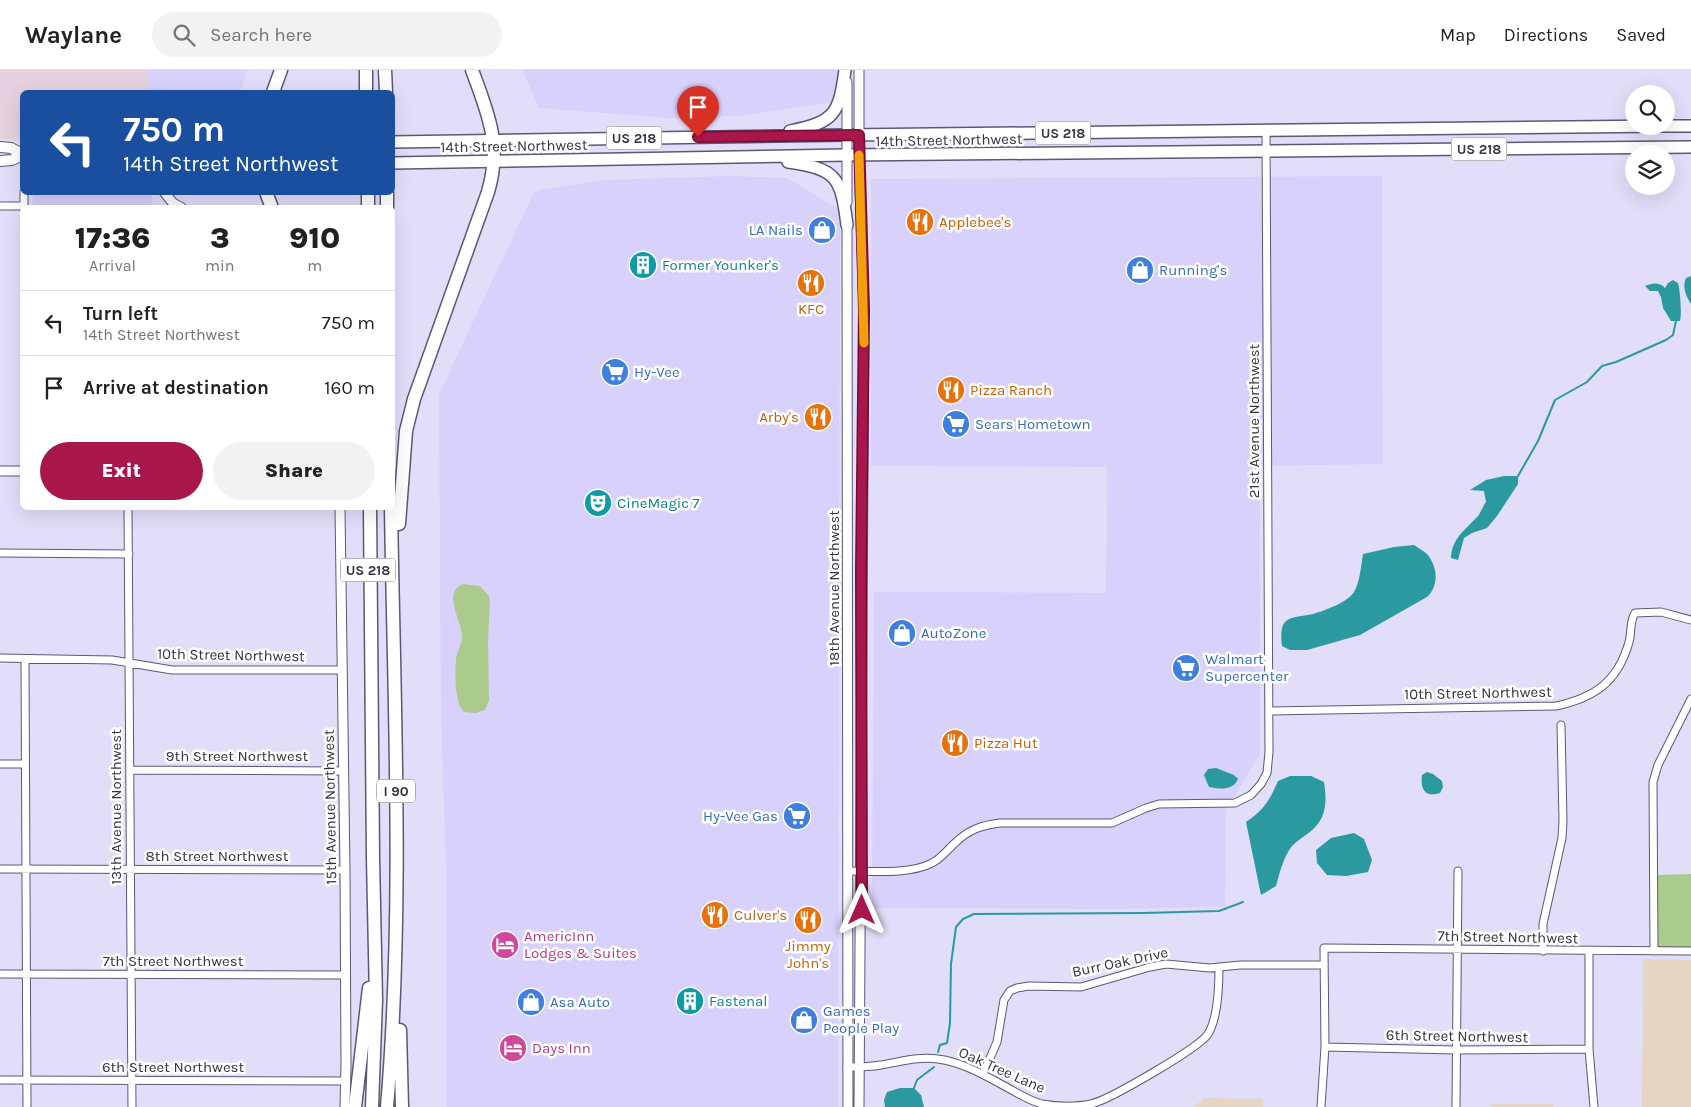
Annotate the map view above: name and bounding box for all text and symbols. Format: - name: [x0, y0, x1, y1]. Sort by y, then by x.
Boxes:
- search box: [152, 12, 502, 57]
- text: Waylane: [25, 21, 122, 49]
- icon: search: [170, 21, 198, 49]
- text: Search here: [210, 24, 312, 46]
- text: Map: [1440, 24, 1476, 46]
- text: Directions: [1504, 24, 1588, 46]
- text: Saved: [1616, 24, 1666, 46]
- map controls: [1625, 85, 1675, 195]
- button: search: [1625, 85, 1675, 135]
- pin: [677, 86, 719, 137]
- icon: arrive: [684, 93, 712, 121]
- text: 750 m: [123, 109, 225, 150]
- icon: left: [40, 110, 105, 175]
- road number: US 218: [1036, 122, 1090, 144]
- road number: US 218: [606, 126, 662, 150]
- street label: 14th Street Northwest: [875, 130, 1023, 150]
- street label: 14th Street Northwest: [440, 136, 588, 156]
- road number: US 218: [1452, 138, 1506, 160]
- button: layers: [1625, 145, 1675, 195]
- text: 14th Street Northwest: [123, 151, 339, 177]
- restaurant icon: Applebee's: [905, 207, 935, 237]
- place label: Applebee's: [939, 213, 1011, 231]
- shop icon: LA Nails: [807, 215, 837, 245]
- text: 17:36: [75, 220, 150, 256]
- text: 3: [210, 220, 230, 256]
- text: 910: [289, 220, 340, 256]
- place label: LA Nails: [749, 221, 803, 239]
- building icon: Former Younker's: [628, 250, 658, 280]
- shop icon: Running's: [1125, 255, 1155, 285]
- text: Arrival: [89, 256, 136, 275]
- text: min: [205, 256, 235, 275]
- text: m: [307, 256, 322, 275]
- place label: Former Younker's: [662, 256, 779, 274]
- place label: Running's: [1159, 261, 1227, 279]
- restaurant icon: KFC: [796, 268, 826, 298]
- place label: KFC: [798, 300, 824, 318]
- text: Turn left: [83, 303, 158, 325]
- icon: left: [40, 309, 68, 337]
- text: 750 m: [322, 312, 375, 334]
- text: 14th Street Northwest: [83, 325, 240, 344]
- street label: 21st Avenue Northwest: [1245, 343, 1263, 498]
- supermarket icon: Hy-Vee: [600, 357, 630, 387]
- place label: Hy-Vee: [634, 363, 680, 381]
- icon: arrive: [40, 374, 68, 402]
- restaurant icon: Pizza Ranch: [936, 375, 966, 405]
- text: Arrive at destination: [83, 377, 269, 399]
- text: 160 m: [324, 377, 375, 399]
- place label: Pizza Ranch: [970, 381, 1052, 399]
- restaurant icon: Arby's: [803, 402, 833, 432]
- place label: Arby's: [759, 408, 799, 426]
- supermarket icon: Sears Hometown: [941, 409, 971, 439]
- place label: Sears Hometown: [975, 415, 1091, 433]
- button: Exit: [40, 442, 203, 500]
- button: Share: [213, 442, 375, 500]
- theatre icon: CineMagic 7: [583, 488, 613, 518]
- place label: CineMagic 7: [617, 494, 700, 512]
- street label: 18th Avenue Northwest: [825, 510, 843, 666]
- road number: US 218: [340, 558, 396, 582]
- shop icon: AutoZone: [887, 618, 917, 648]
- place label: AutoZone: [921, 624, 986, 642]
- street label: 10th Street Northwest: [157, 645, 305, 665]
- place label: Walmart Supercenter: [1205, 650, 1289, 685]
- supermarket icon: Walmart Supercenter: [1171, 653, 1201, 683]
- street label: 10th Street Northwest: [1404, 683, 1552, 703]
- restaurant icon: Pizza Hut: [940, 728, 970, 758]
- street label: 13th Avenue Northwest: [107, 729, 125, 885]
- street label: 15th Avenue Northwest: [320, 729, 340, 885]
- place label: Pizza Hut: [974, 734, 1038, 752]
- street label: 9th Street Northwest: [166, 747, 309, 765]
- road number: I 90: [377, 779, 415, 802]
- supermarket icon: Hy-Vee Gas: [782, 801, 812, 831]
- place label: Hy-Vee Gas: [703, 807, 778, 825]
- street label: 8th Street Northwest: [146, 847, 289, 865]
- position arrow: [835, 883, 887, 935]
- restaurant icon: Culver's: [700, 900, 730, 930]
- restaurant icon: Jimmy John's: [793, 905, 823, 935]
- place label: Culver's: [734, 906, 787, 924]
- place label: AmericInn Lodges & Suites: [524, 927, 637, 962]
- street label: 7th Street Northwest: [1438, 927, 1579, 947]
- hotel icon: AmericInn Lodges & Suites: [490, 930, 520, 960]
- place label: Jimmy John's: [785, 937, 831, 972]
- street label: Burr Oak Drive: [1070, 943, 1170, 981]
- street label: 7th Street Northwest: [103, 952, 244, 970]
- building icon: Fastenal: [675, 986, 705, 1016]
- shop icon: Asa Auto: [516, 987, 546, 1017]
- place label: Fastenal: [709, 992, 768, 1010]
- place label: Asa Auto: [550, 993, 610, 1011]
- place label: Games People Play: [823, 1002, 899, 1037]
- shop icon: Games People Play: [789, 1005, 819, 1035]
- street label: 6th Street Northwest: [1386, 1026, 1529, 1046]
- hotel icon: Days Inn: [498, 1033, 528, 1063]
- place label: Days Inn: [532, 1039, 591, 1057]
- street label: Oak Tree Lane: [956, 1043, 1048, 1097]
- street label: 6th Street Northwest: [102, 1058, 244, 1076]

